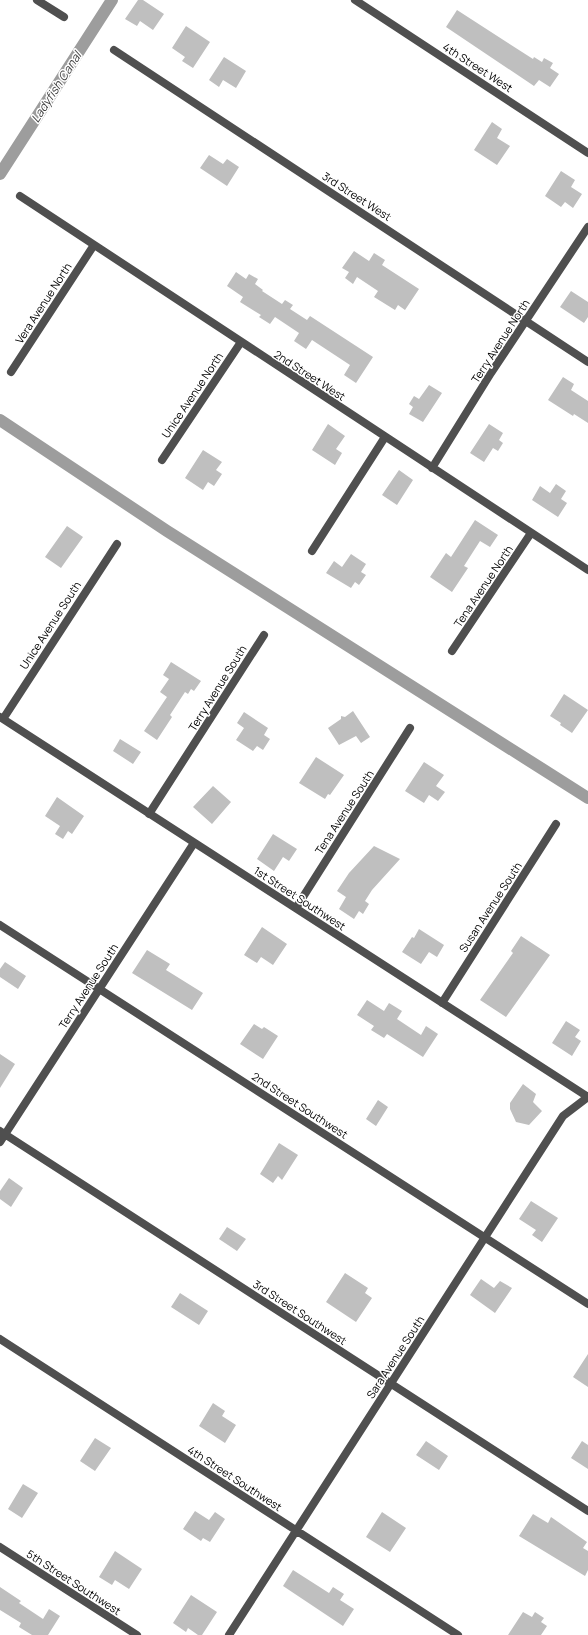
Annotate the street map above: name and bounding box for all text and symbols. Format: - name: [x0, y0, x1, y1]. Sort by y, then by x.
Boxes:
- street label: 4th Street West: [440, 39, 516, 95]
- water label: Ladyfish Canal: [27, 47, 86, 126]
- street label: 3rd Street West: [320, 168, 394, 224]
- street label: Vera Avenue North: [11, 260, 75, 346]
- street label: Terry Avenue North: [467, 296, 533, 386]
- street label: 2nd Street West: [271, 346, 349, 404]
- street label: Unice Avenue North: [158, 349, 226, 441]
- street label: Tena Avenue North: [450, 542, 516, 630]
- street label: Unice Avenue South: [16, 578, 84, 672]
- street label: Terry Avenue South: [185, 642, 249, 734]
- street label: Tena Avenue South: [311, 767, 377, 857]
- street label: Susan Avenue South: [455, 859, 525, 955]
- street label: 1st Street Southwest: [251, 863, 349, 933]
- street label: Terry Avenue South: [55, 941, 121, 1031]
- street label: 2nd Street Southwest: [249, 1068, 351, 1142]
- street label: 3rd Street Southwest: [250, 1276, 350, 1348]
- street label: Sara Avenue South: [363, 1313, 427, 1401]
- street label: 4th Street Southwest: [185, 1442, 285, 1514]
- street label: 5th Street Southwest: [24, 1546, 124, 1618]

